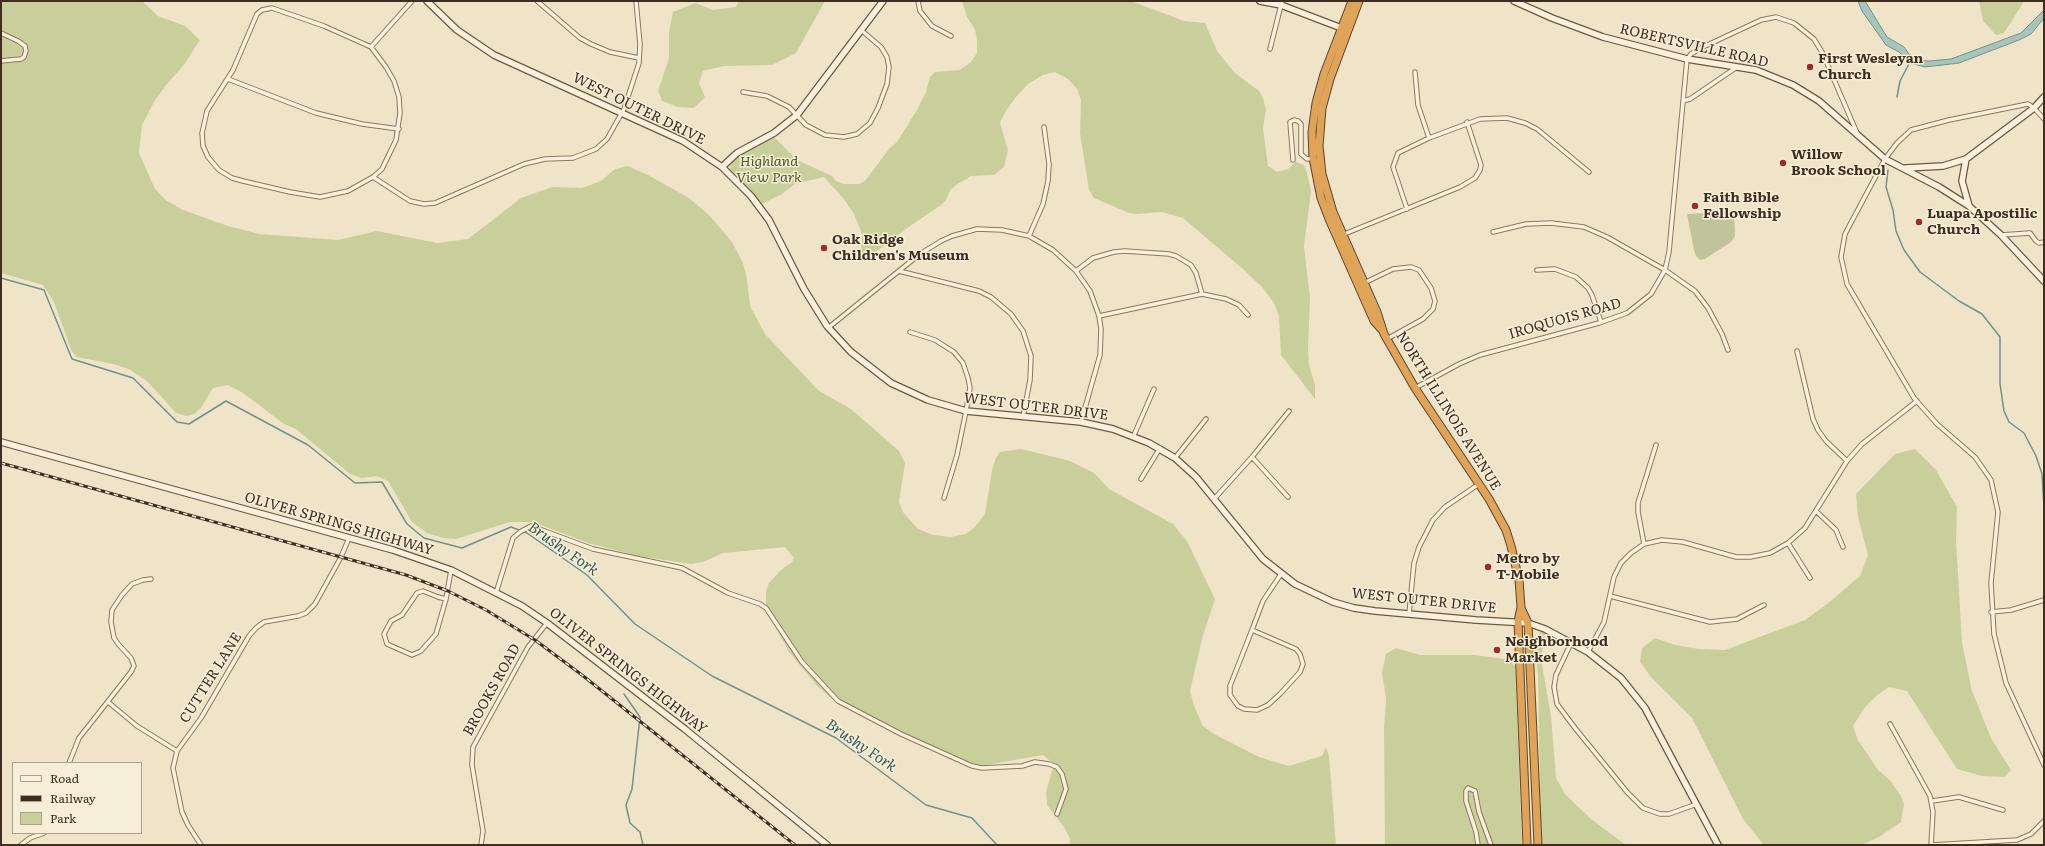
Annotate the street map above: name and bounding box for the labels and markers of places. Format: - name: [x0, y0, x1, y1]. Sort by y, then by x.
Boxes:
- place label: First Wesleyan Church: [1818, 51, 1923, 84]
- marker: First Wesleyan Church: [1805, 62, 1815, 72]
- place label: Willow Brook School: [1791, 147, 1886, 180]
- marker: Willow Brook School: [1778, 158, 1788, 168]
- place label: Faith Bible Fellowship: [1703, 190, 1781, 222]
- marker: Faith Bible Fellowship: [1690, 201, 1700, 211]
- place label: Luapa Apostilic Church: [1927, 206, 2037, 238]
- marker: Luapa Apostilic Church: [1914, 217, 1924, 227]
- place label: Oak Ridge Children's Museum: [832, 232, 969, 264]
- marker: Oak Ridge Children's Museum: [819, 243, 829, 253]
- place label: Metro by T-Mobile: [1496, 551, 1560, 584]
- marker: Metro by T-Mobile: [1483, 562, 1493, 572]
- place label: Neighborhood Market: [1505, 634, 1608, 666]
- marker: Neighborhood Market: [1492, 645, 1502, 655]

